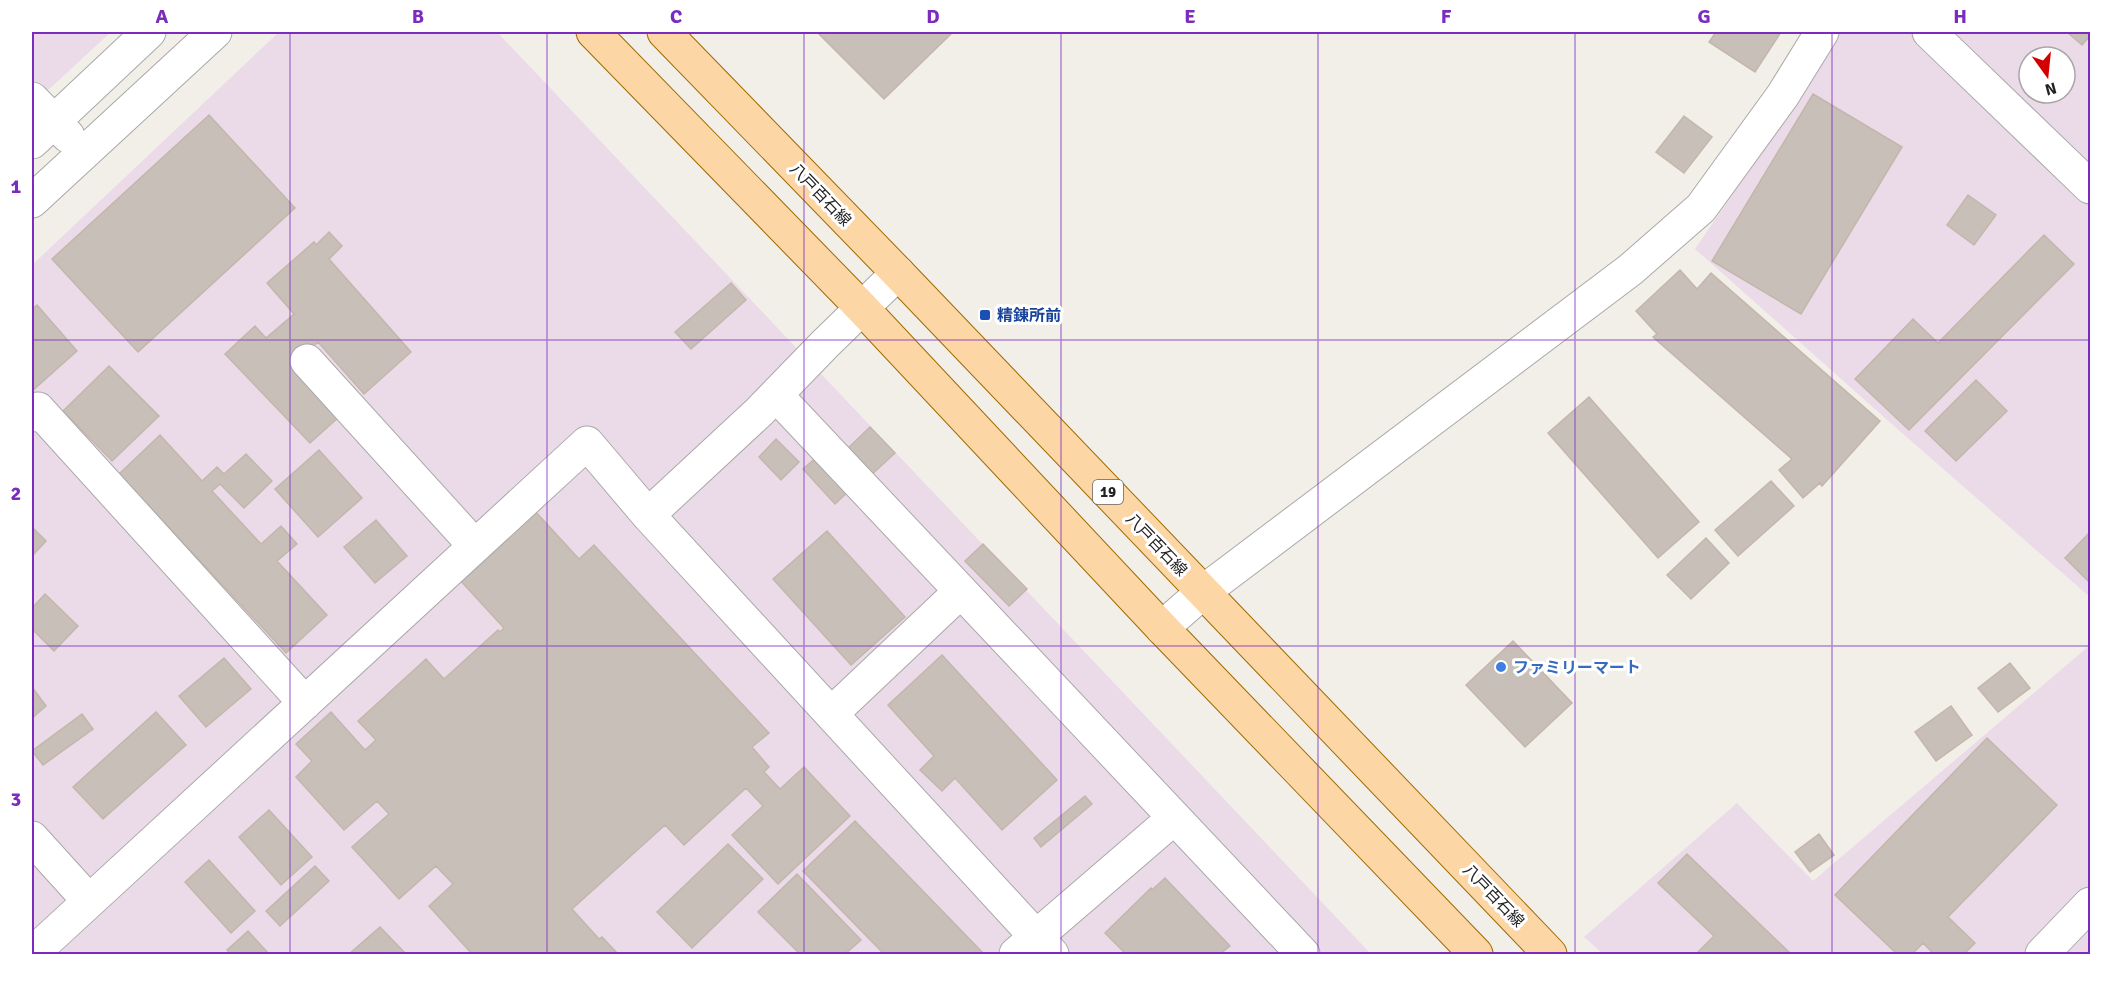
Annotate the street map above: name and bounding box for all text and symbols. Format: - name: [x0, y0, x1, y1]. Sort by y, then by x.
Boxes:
- text: A: [156, 4, 169, 29]
- text: B: [412, 4, 424, 29]
- text: C: [670, 4, 682, 29]
- text: D: [926, 4, 940, 29]
- text: E: [1184, 4, 1196, 29]
- text: F: [1441, 4, 1452, 29]
- text: G: [1697, 4, 1711, 29]
- text: H: [1953, 4, 1967, 29]
- north arrow: [2017, 45, 2077, 105]
- text: N: [2043, 77, 2059, 100]
- street label: 八戸百石線: [785, 159, 855, 230]
- text: 1: [11, 174, 22, 199]
- place label: 精錬所前: [997, 306, 1061, 326]
- marker: 精錬所前: [978, 308, 992, 322]
- road number: 19: [1093, 480, 1123, 504]
- text: 2: [11, 481, 21, 506]
- street label: 八戸百石線: [1121, 509, 1191, 580]
- place label: ファミリーマート: [1513, 658, 1641, 678]
- marker: ファミリーマート: [1494, 660, 1508, 674]
- text: 3: [11, 787, 21, 812]
- street label: 八戸百石線: [1458, 860, 1528, 931]

